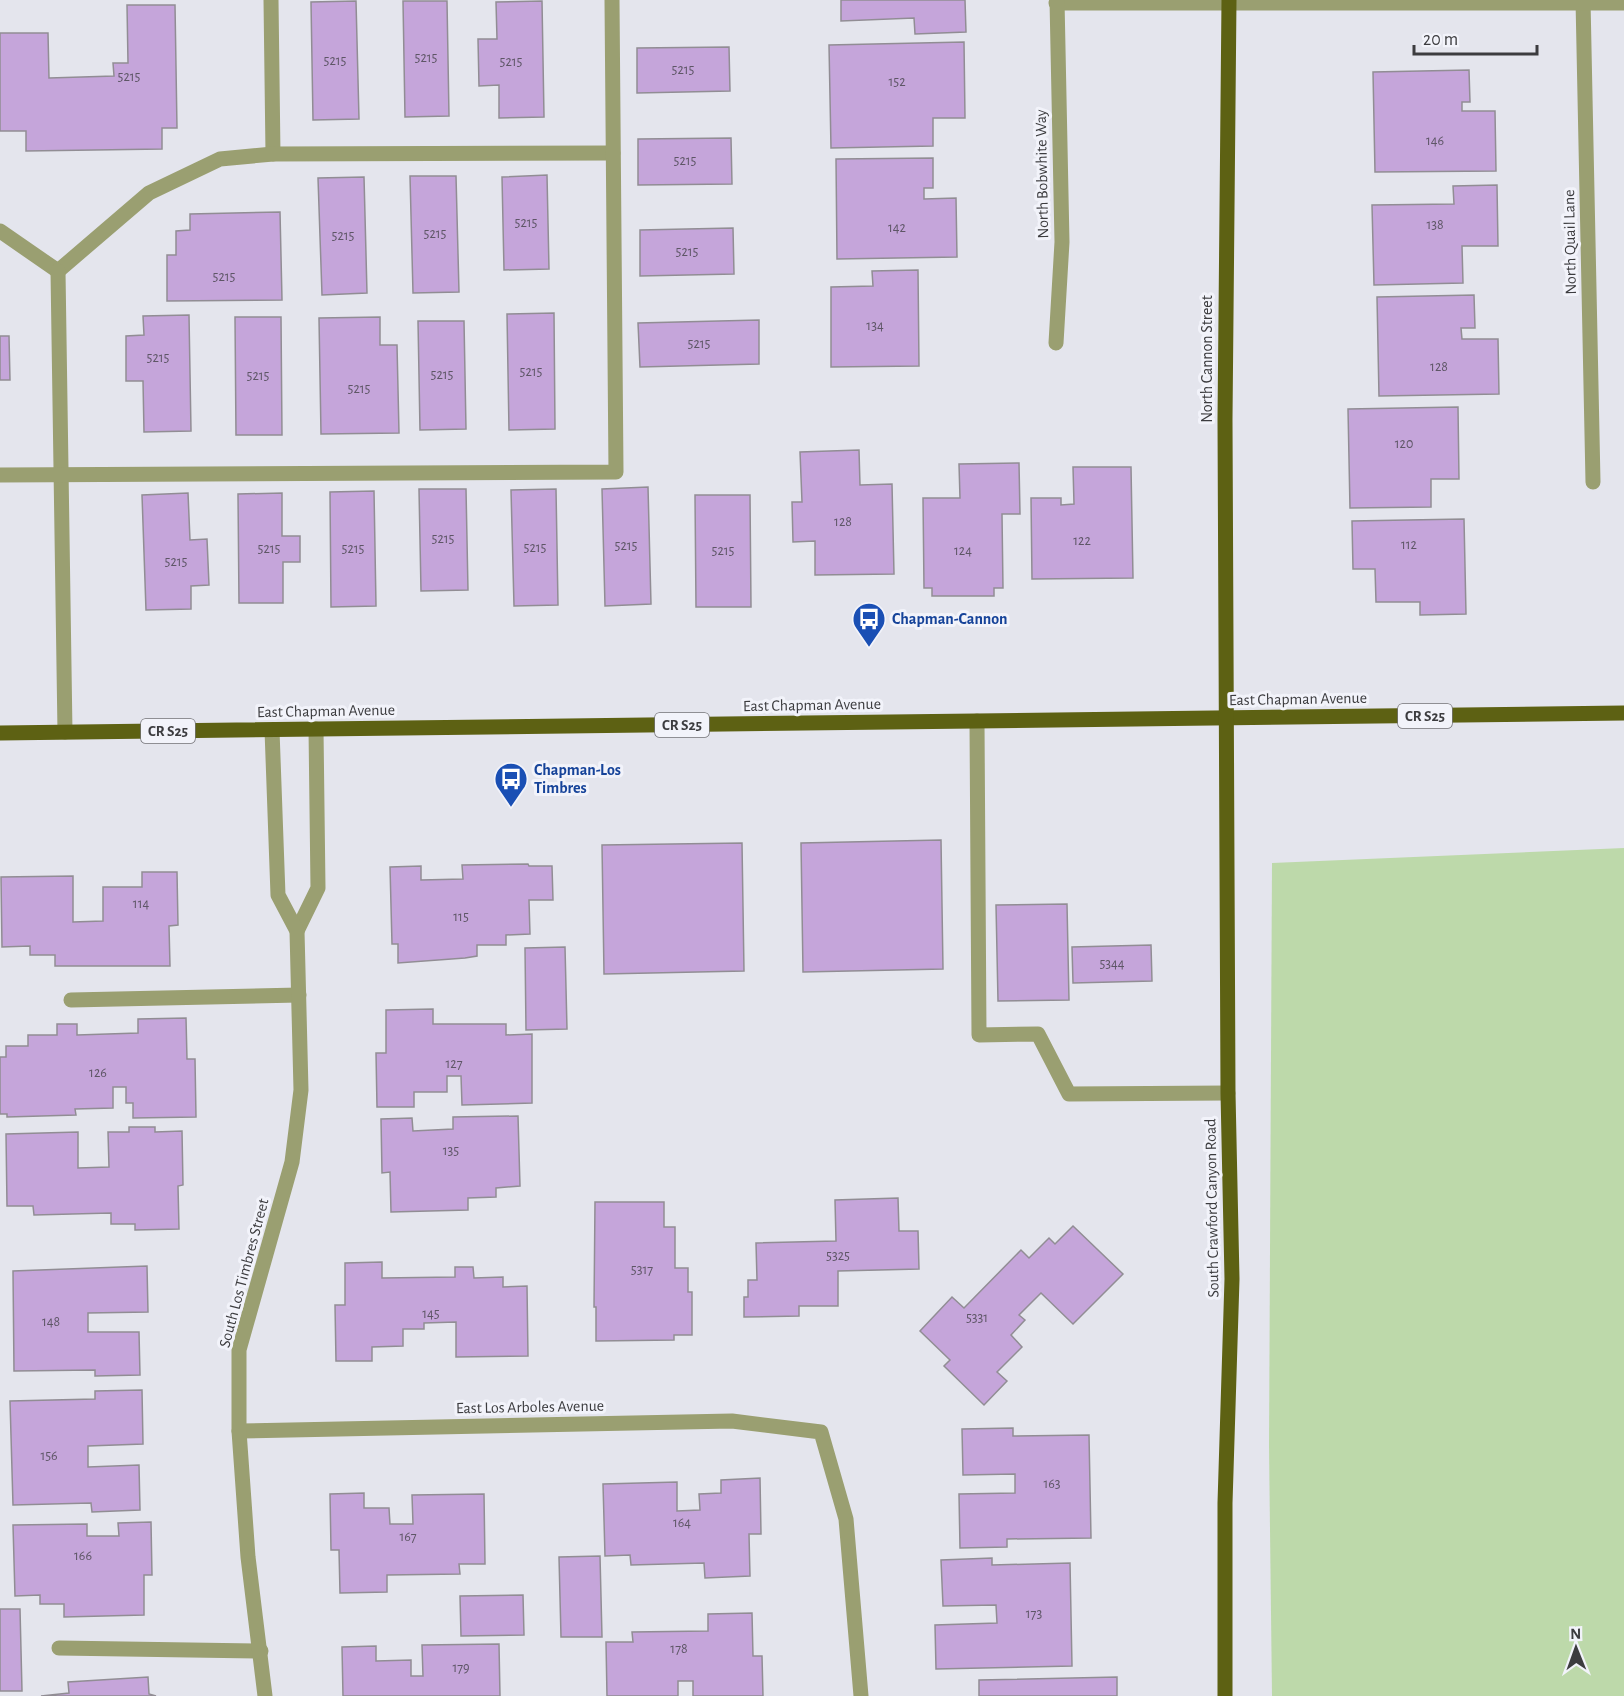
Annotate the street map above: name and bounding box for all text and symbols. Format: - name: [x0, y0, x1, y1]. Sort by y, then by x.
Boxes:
- scale bar: [1414, 18, 1537, 56]
- text: 20 m: [1423, 31, 1458, 49]
- house number: 5215: [415, 51, 438, 65]
- house number: 5215: [324, 54, 347, 68]
- house number: 5215: [500, 55, 523, 69]
- house number: 5215: [672, 63, 695, 77]
- house number: 5215: [118, 70, 141, 84]
- house number: 152: [888, 75, 906, 89]
- street label: North Bobwhite Way: [1033, 109, 1052, 239]
- house number: 146: [1426, 134, 1444, 148]
- house number: 5215: [674, 154, 697, 168]
- street label: North Quail Lane: [1561, 189, 1580, 295]
- house number: 5215: [515, 216, 538, 230]
- house number: 138: [1426, 218, 1444, 232]
- house number: 142: [888, 221, 906, 235]
- house number: 5215: [424, 227, 447, 241]
- house number: 5215: [332, 229, 355, 243]
- house number: 5215: [676, 245, 699, 259]
- house number: 5215: [213, 270, 236, 284]
- street label: North Cannon Street: [1199, 295, 1215, 423]
- house number: 134: [866, 319, 884, 333]
- house number: 5215: [688, 337, 711, 351]
- house number: 5215: [147, 351, 170, 365]
- house number: 128: [1430, 360, 1448, 374]
- house number: 5215: [520, 365, 543, 379]
- house number: 5215: [431, 368, 454, 382]
- house number: 5215: [247, 369, 270, 383]
- house number: 5215: [348, 382, 371, 396]
- house number: 120: [1395, 437, 1413, 451]
- house number: 128: [834, 515, 852, 529]
- house number: 5215: [432, 532, 455, 546]
- house number: 122: [1073, 534, 1091, 548]
- house number: 112: [1401, 538, 1417, 552]
- house number: 5215: [615, 539, 638, 553]
- house number: 5215: [524, 541, 547, 555]
- house number: 5215: [258, 542, 281, 556]
- house number: 5215: [342, 542, 365, 556]
- house number: 5215: [712, 544, 735, 558]
- house number: 124: [954, 544, 972, 558]
- house number: 5215: [165, 555, 188, 569]
- bus stop icon: Chapman-Cannon: [851, 601, 887, 648]
- place label: Chapman-Cannon: [892, 611, 1008, 627]
- street label: East Chapman Avenue: [1229, 690, 1367, 708]
- street label: East Chapman Avenue: [743, 696, 881, 714]
- street label: East Chapman Avenue: [257, 702, 395, 720]
- road number: CR S25: [1398, 704, 1452, 728]
- road number: CR S25: [655, 713, 709, 737]
- road number: CR S25: [141, 719, 195, 743]
- bus stop icon: Chapman-Los Timbres: [493, 761, 529, 808]
- place label: Chapman-Los Timbres: [534, 762, 621, 796]
- house number: 114: [133, 897, 149, 911]
- house number: 115: [453, 910, 469, 924]
- house number: 5344: [1099, 957, 1125, 971]
- house number: 127: [445, 1057, 463, 1071]
- house number: 126: [89, 1066, 107, 1080]
- street label: South Crawford Canyon Road: [1202, 1118, 1223, 1298]
- house number: 135: [443, 1144, 459, 1158]
- street label: South Los Timbres Street: [216, 1197, 272, 1349]
- house number: 5325: [826, 1249, 850, 1263]
- house number: 5317: [631, 1263, 653, 1277]
- house number: 145: [422, 1307, 440, 1321]
- house number: 5331: [966, 1311, 988, 1325]
- house number: 148: [42, 1315, 60, 1329]
- street label: East Los Arboles Avenue: [456, 1398, 604, 1416]
- house number: 156: [40, 1449, 58, 1463]
- house number: 163: [1043, 1477, 1061, 1491]
- house number: 164: [673, 1516, 691, 1530]
- house number: 167: [399, 1530, 417, 1544]
- house number: 166: [74, 1549, 92, 1563]
- house number: 173: [1026, 1607, 1042, 1621]
- north arrow: [1546, 1618, 1606, 1678]
- text: N: [1570, 1626, 1581, 1642]
- house number: 178: [670, 1642, 688, 1656]
- house number: 179: [452, 1661, 470, 1675]

